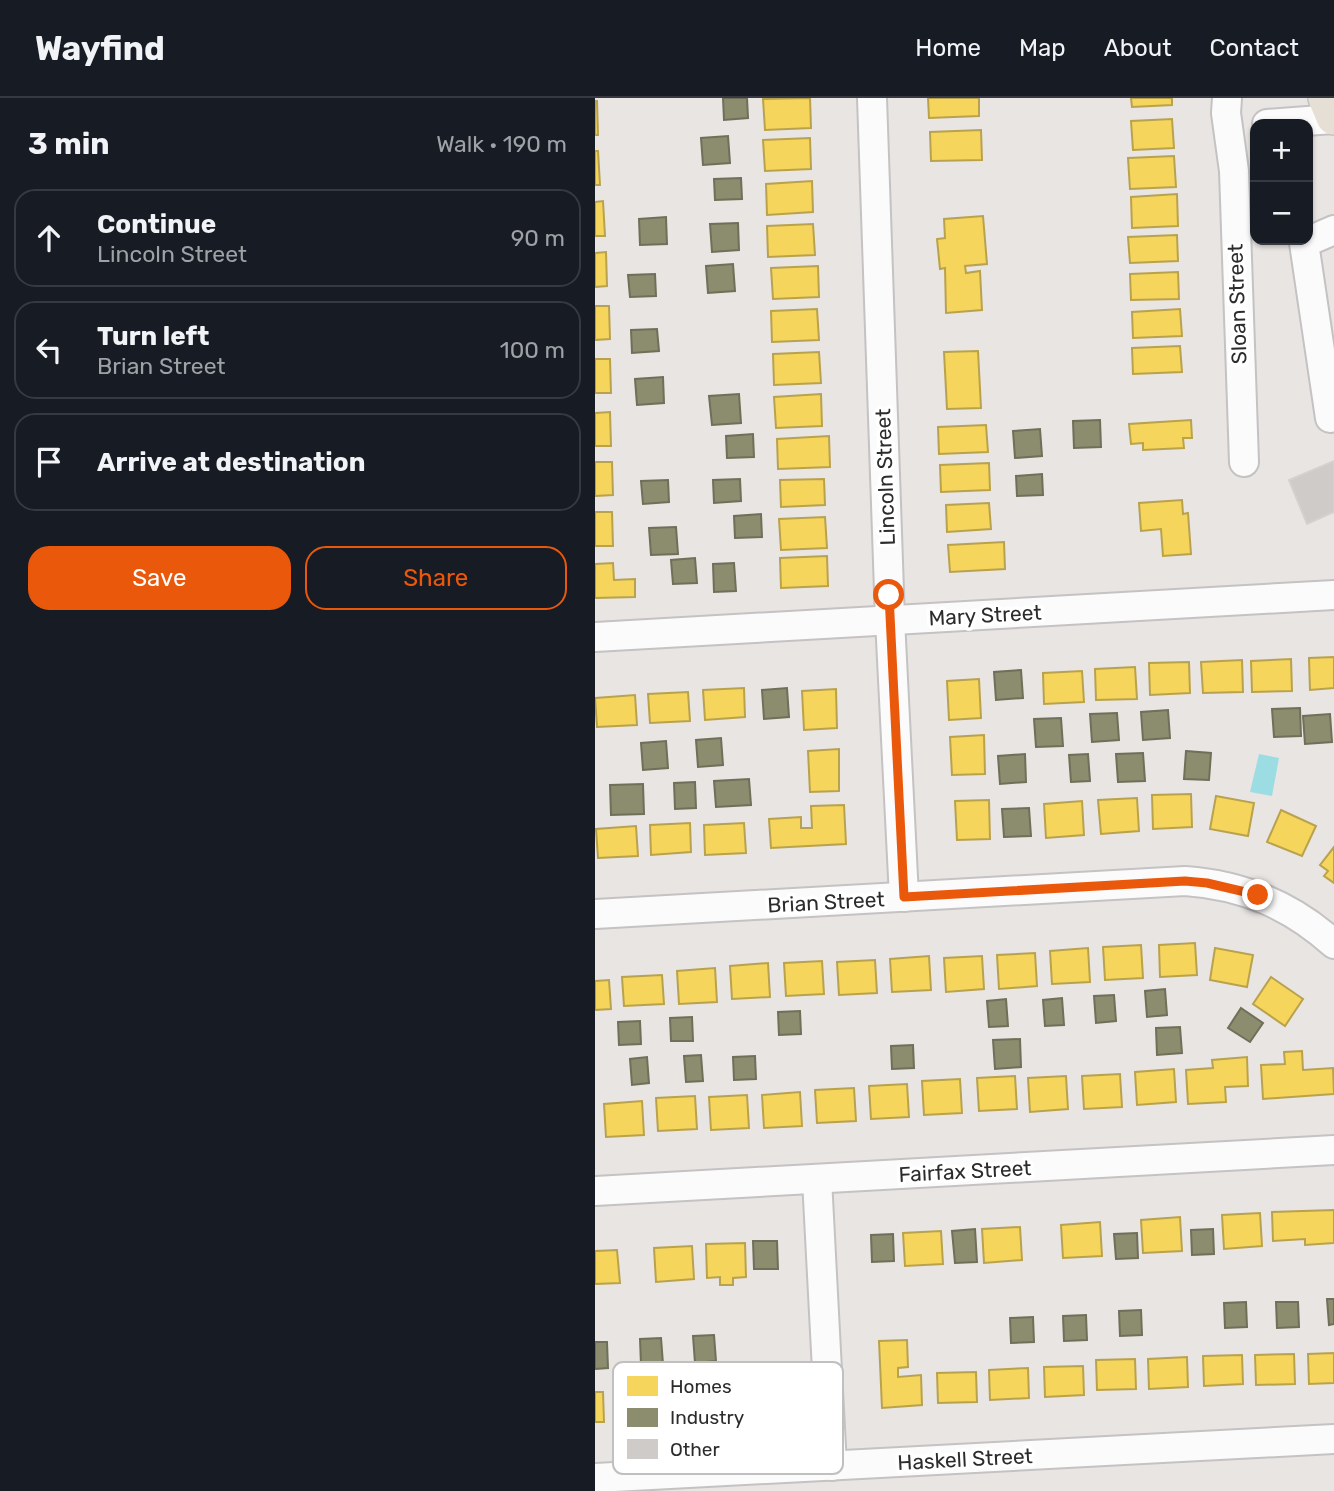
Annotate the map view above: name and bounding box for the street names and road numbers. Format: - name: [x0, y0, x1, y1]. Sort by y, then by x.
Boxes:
- street label: Sloan Street: [1222, 243, 1252, 365]
- street label: Lincoln Street: [870, 408, 900, 546]
- street label: Mary Street: [928, 600, 1042, 630]
- street label: Brian Street: [767, 886, 885, 918]
- street label: Fairfax Street: [898, 1155, 1032, 1187]
- street label: Haskell Street: [897, 1443, 1033, 1475]

